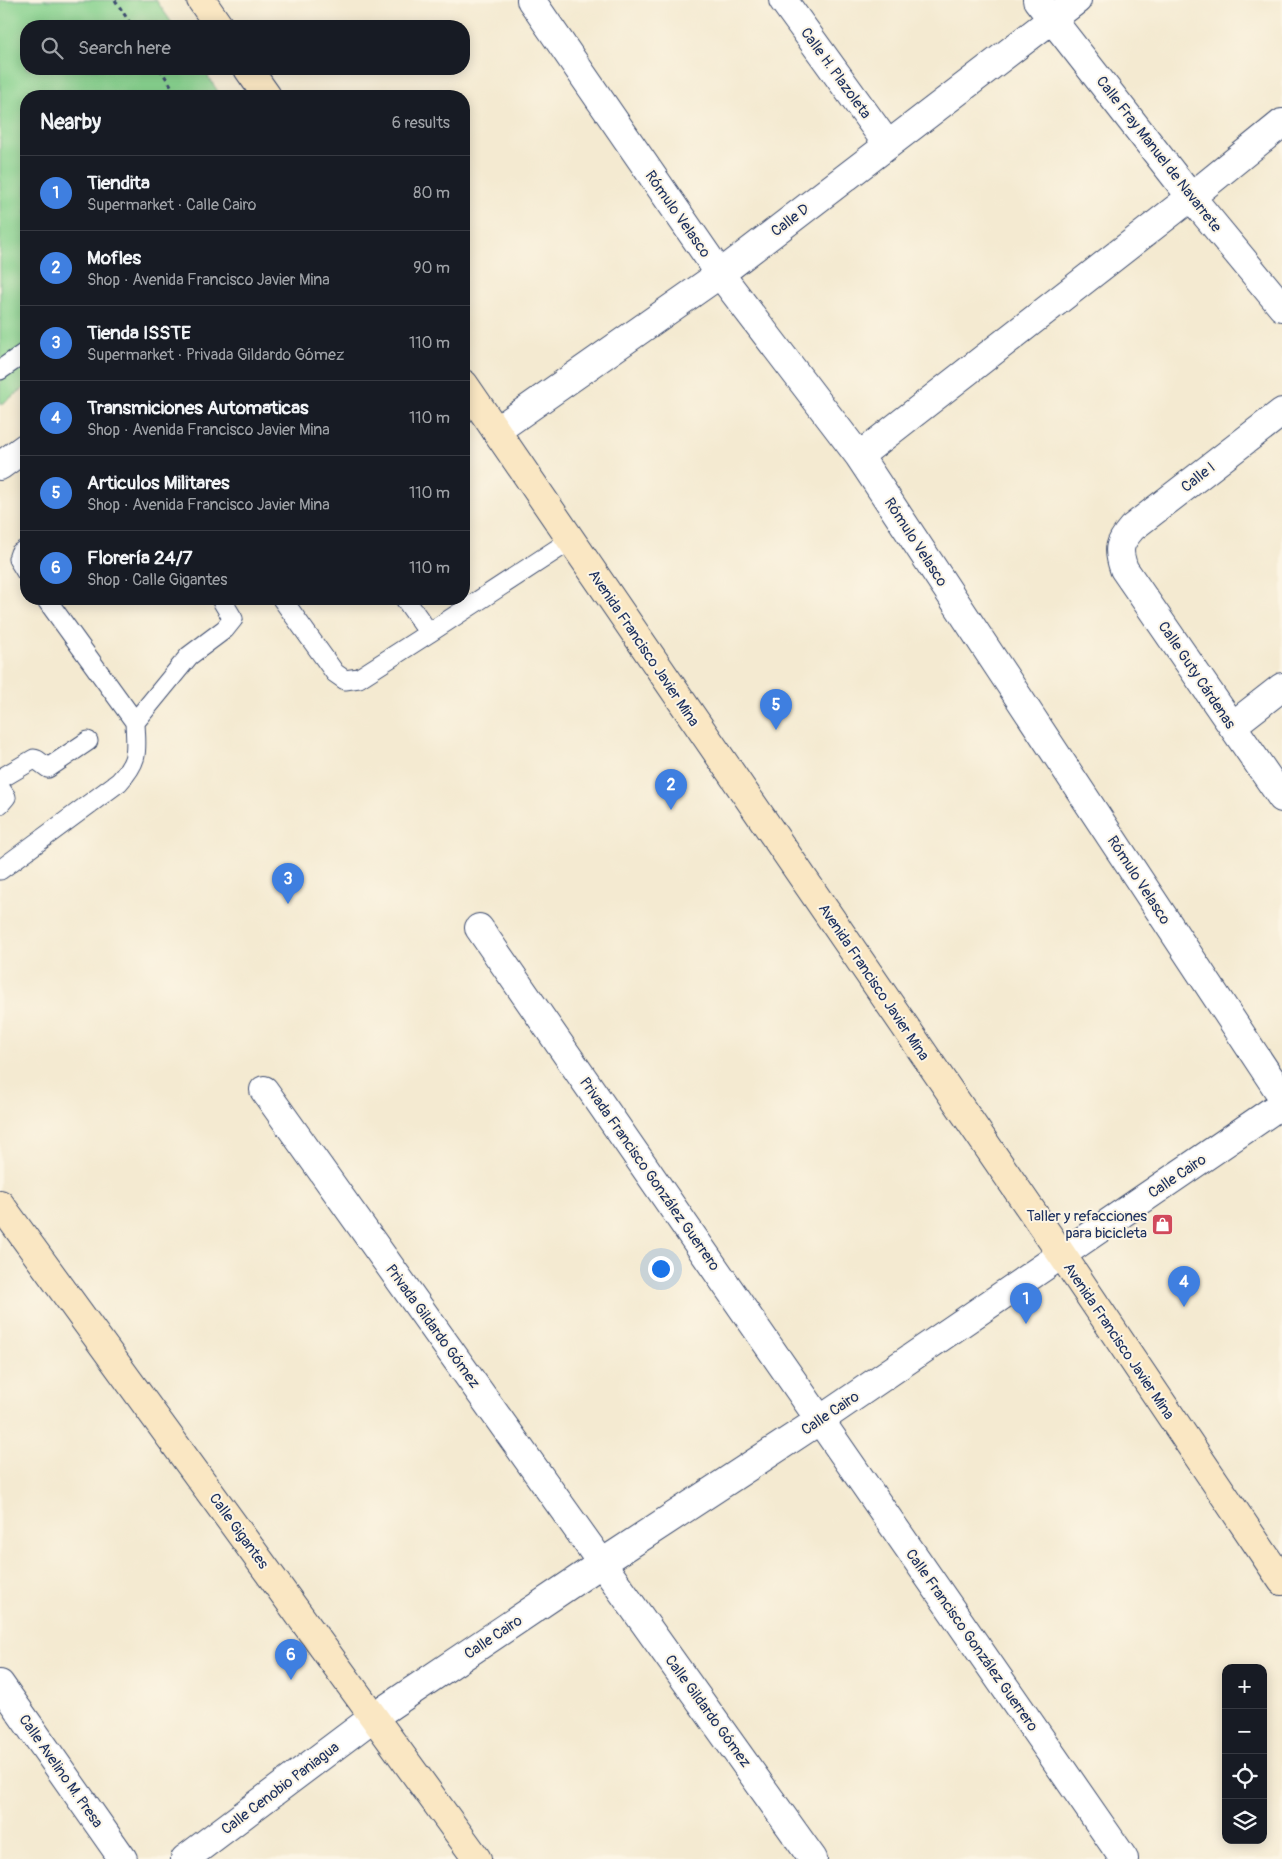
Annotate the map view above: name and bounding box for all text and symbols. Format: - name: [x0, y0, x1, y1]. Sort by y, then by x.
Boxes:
- search box: [20, 20, 470, 75]
- street label: Calle H. Plazoleta: [796, 24, 875, 123]
- icon: search: [38, 34, 66, 62]
- text: Search here: [78, 36, 171, 60]
- street label: Calle Fray Manuel de Navarrete: [1092, 72, 1226, 237]
- text: Nearby: [40, 109, 101, 136]
- text: 6 results: [392, 113, 450, 133]
- street label: Rómulo Velasco: [641, 167, 715, 261]
- text: Tiendita: [87, 171, 150, 195]
- text: 1: [53, 183, 59, 203]
- text: 80 m: [413, 183, 450, 203]
- text: Supermarket · Calle Cairo: [87, 195, 256, 215]
- street label: Calle D: [767, 200, 813, 241]
- text: Mofles: [87, 246, 141, 270]
- text: 2: [52, 258, 60, 278]
- text: 90 m: [413, 258, 450, 278]
- text: Shop · Avenida Francisco Javier Mina: [87, 270, 330, 290]
- text: Tienda ISSTE: [87, 321, 191, 345]
- text: 3: [52, 333, 60, 353]
- text: 110 m: [409, 333, 450, 353]
- text: Supermarket · Privada Gildardo Gómez: [87, 345, 344, 365]
- text: Transmiciones Automaticas: [87, 396, 309, 420]
- text: 4: [51, 408, 61, 428]
- text: 110 m: [409, 408, 450, 428]
- text: Shop · Avenida Francisco Javier Mina: [87, 420, 330, 440]
- street label: Calle I: [1177, 458, 1219, 497]
- text: Articulos Militares: [87, 471, 229, 495]
- text: 5: [52, 483, 60, 503]
- text: 110 m: [409, 483, 450, 503]
- street label: Rómulo Velasco: [880, 494, 951, 590]
- text: Shop · Avenida Francisco Javier Mina: [87, 495, 330, 515]
- text: Florería 24/7: [87, 546, 193, 570]
- text: 6: [51, 558, 61, 578]
- text: 110 m: [409, 558, 450, 578]
- street label: Avenida Francisco Javier Mina: [584, 566, 703, 730]
- text: Shop · Calle Gigantes: [87, 570, 227, 590]
- street label: Calle Guty Cárdenas: [1154, 618, 1240, 733]
- pin: 5: [760, 689, 792, 730]
- pin: 2: [655, 769, 687, 810]
- street label: Rómulo Velasco: [1103, 832, 1174, 928]
- pin: 3: [272, 863, 304, 904]
- street label: Avenida Francisco Javier Mina: [814, 900, 933, 1064]
- street label: Privada Francisco González Guerrero: [575, 1074, 724, 1275]
- street label: Calle Cairo: [1145, 1150, 1210, 1203]
- place label: Taller y refacciones para bicicleta: [1026, 1207, 1147, 1243]
- shop icon: Taller y refacciones para bicicleta: [1151, 1213, 1175, 1237]
- your location: [648, 1256, 674, 1282]
- street label: Avenida Francisco Javier Mina: [1059, 1259, 1178, 1423]
- street label: Privada Gildardo Gómez: [381, 1261, 484, 1392]
- pin: 4: [1168, 1266, 1200, 1307]
- pin: 1: [1010, 1283, 1042, 1324]
- street label: Calle Cairo: [798, 1387, 863, 1440]
- street label: Calle Gigantes: [205, 1490, 273, 1573]
- street label: Calle Francisco González Guerrero: [901, 1545, 1042, 1735]
- street label: Calle Cairo: [461, 1611, 526, 1664]
- pin: 6: [275, 1639, 307, 1680]
- street label: Calle Gildardo Gómez: [660, 1651, 755, 1771]
- map controls: [1222, 1664, 1267, 1844]
- button: +: [1222, 1664, 1267, 1709]
- button: −: [1222, 1709, 1267, 1754]
- street label: Calle Avelino M. Presa: [14, 1711, 107, 1832]
- street label: Calle Cenobio Paniagua: [217, 1738, 343, 1839]
- button: locate: [1222, 1754, 1267, 1799]
- button: layers: [1222, 1799, 1267, 1844]

